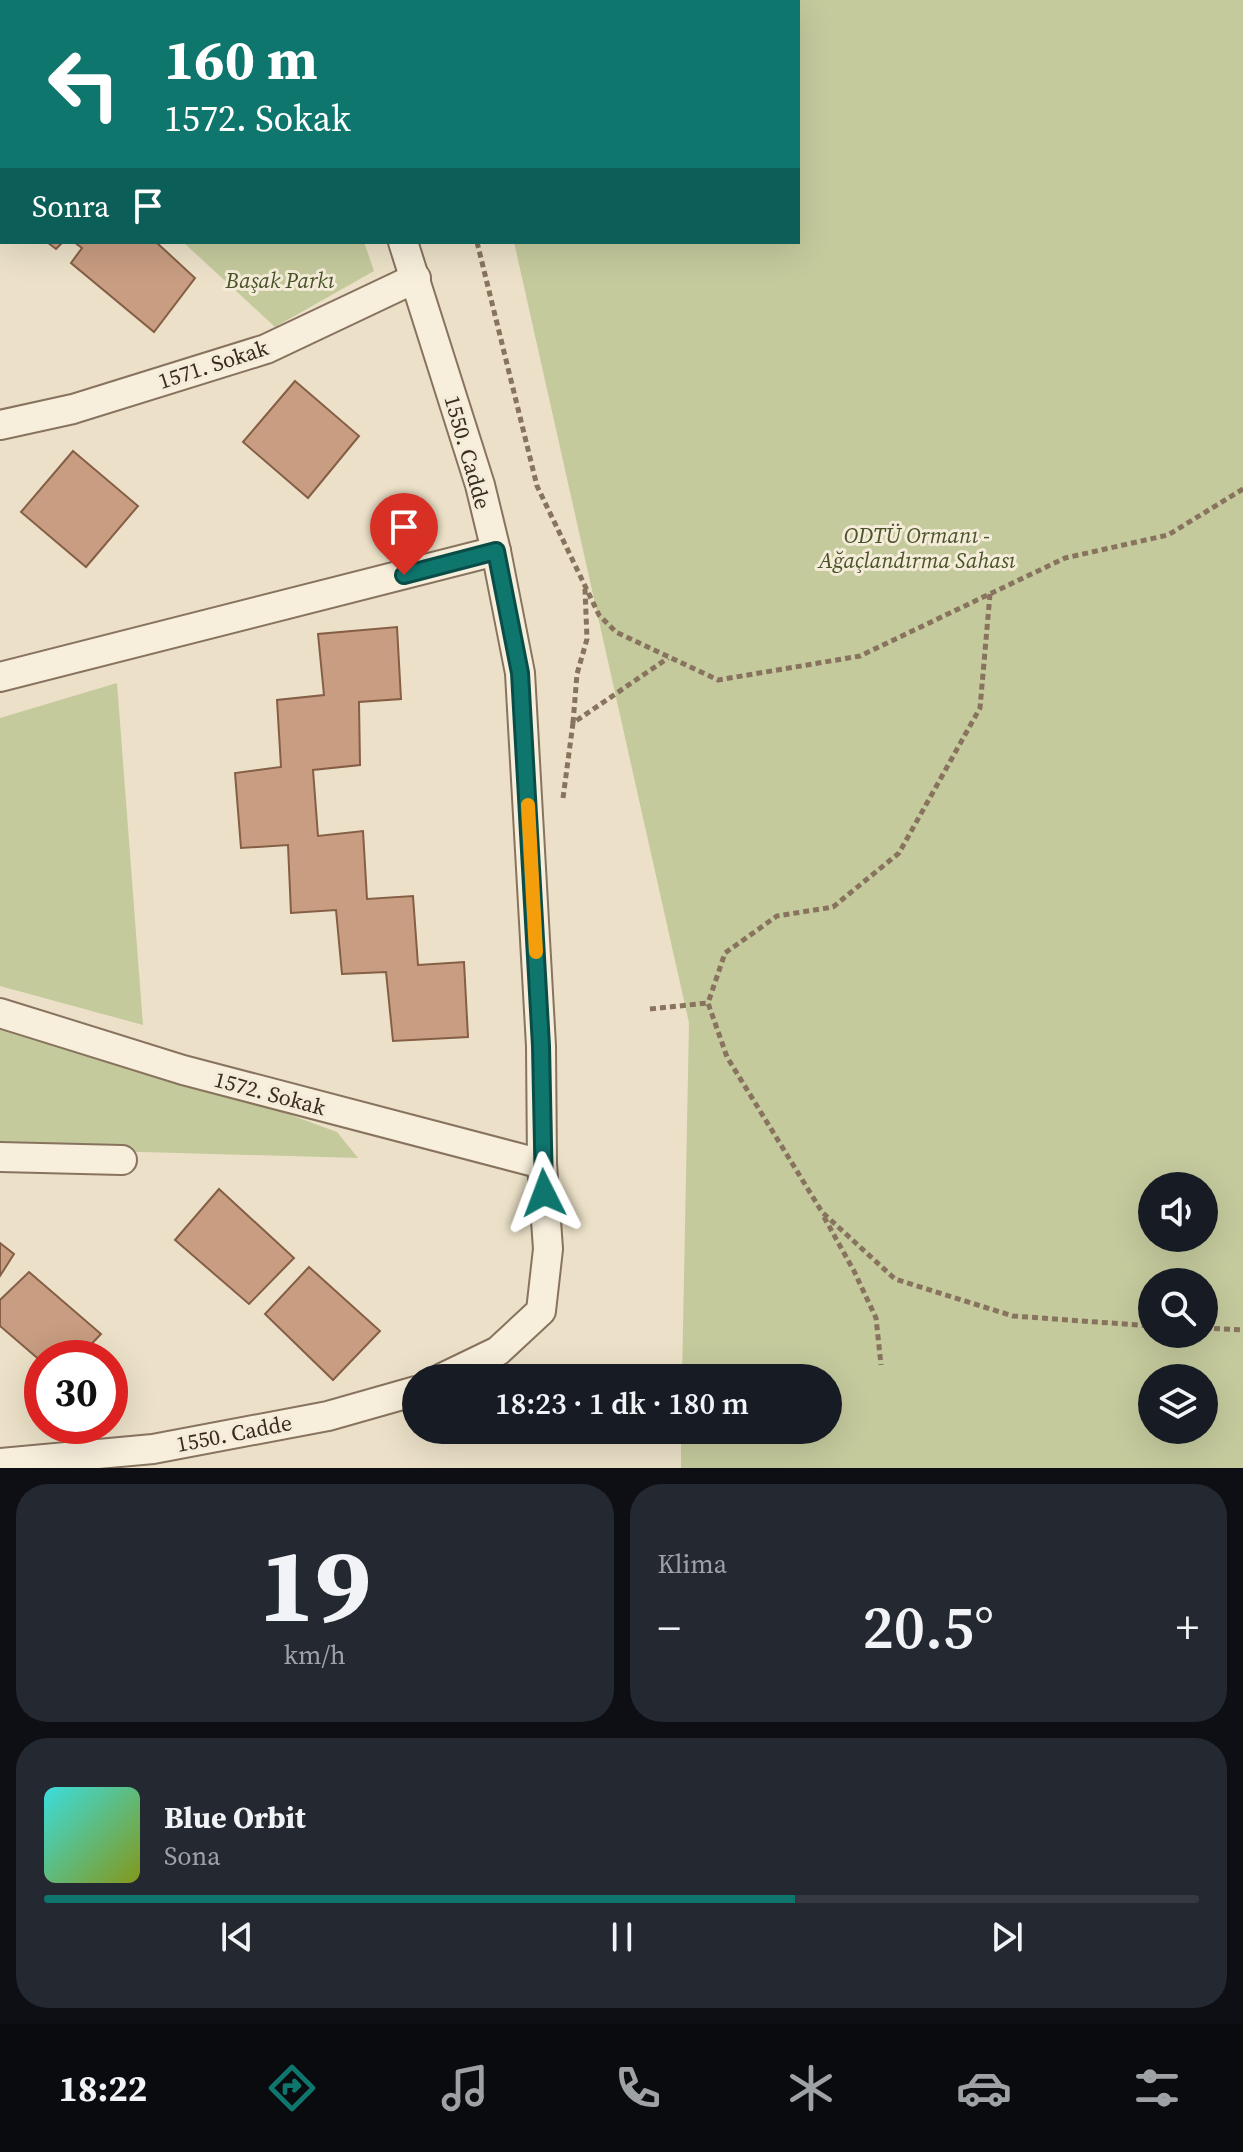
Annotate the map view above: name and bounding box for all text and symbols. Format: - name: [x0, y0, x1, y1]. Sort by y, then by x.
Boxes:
- text: 160 m: [164, 21, 318, 98]
- icon: left: [32, 32, 136, 136]
- text: 1572. Sokak: [164, 94, 351, 143]
- icon: arrive: [126, 184, 170, 228]
- text: Sonra: [32, 186, 110, 227]
- park label: Başak Parkı: [225, 265, 335, 295]
- street label: 1571. Sokak: [154, 332, 273, 396]
- street label: 1550. Cadde: [437, 392, 499, 512]
- pin: [370, 493, 438, 575]
- icon: arrive: [382, 505, 426, 549]
- park label: ODTÜ Ormanı - Ağaçlandırma Sahası: [816, 520, 1016, 575]
- street label: 1572. Sokak: [211, 1064, 330, 1123]
- position arrow: [502, 1151, 586, 1235]
- map controls: [1138, 1172, 1218, 1444]
- button: sound: [1138, 1172, 1218, 1252]
- button: search: [1138, 1268, 1218, 1348]
- speed limit sign: 30: [24, 1340, 128, 1444]
- button: layers: [1138, 1364, 1218, 1444]
- text: 18:23 · 1 dk · 180 m: [495, 1383, 749, 1424]
- street label: 1550. Cadde: [174, 1407, 294, 1459]
- text: 19: [258, 1513, 371, 1656]
- text: Klima: [658, 1546, 727, 1582]
- text: 20.5°: [863, 1586, 994, 1668]
- text: −: [658, 1597, 681, 1658]
- text: +: [1176, 1597, 1199, 1658]
- text: km/h: [284, 1637, 346, 1673]
- text: Blue Orbit: [164, 1797, 306, 1838]
- text: Sona: [164, 1838, 221, 1874]
- icon: previous: [215, 1915, 259, 1959]
- icon: pause: [600, 1915, 644, 1959]
- icon: next: [985, 1915, 1029, 1959]
- icon: directions: [264, 2060, 320, 2116]
- icon: music: [437, 2060, 493, 2116]
- icon: phone: [610, 2060, 666, 2116]
- icon: climate: [783, 2060, 839, 2116]
- icon: car: [956, 2060, 1012, 2116]
- icon: filters: [1129, 2060, 1185, 2116]
- text: 18:22: [58, 2064, 147, 2113]

